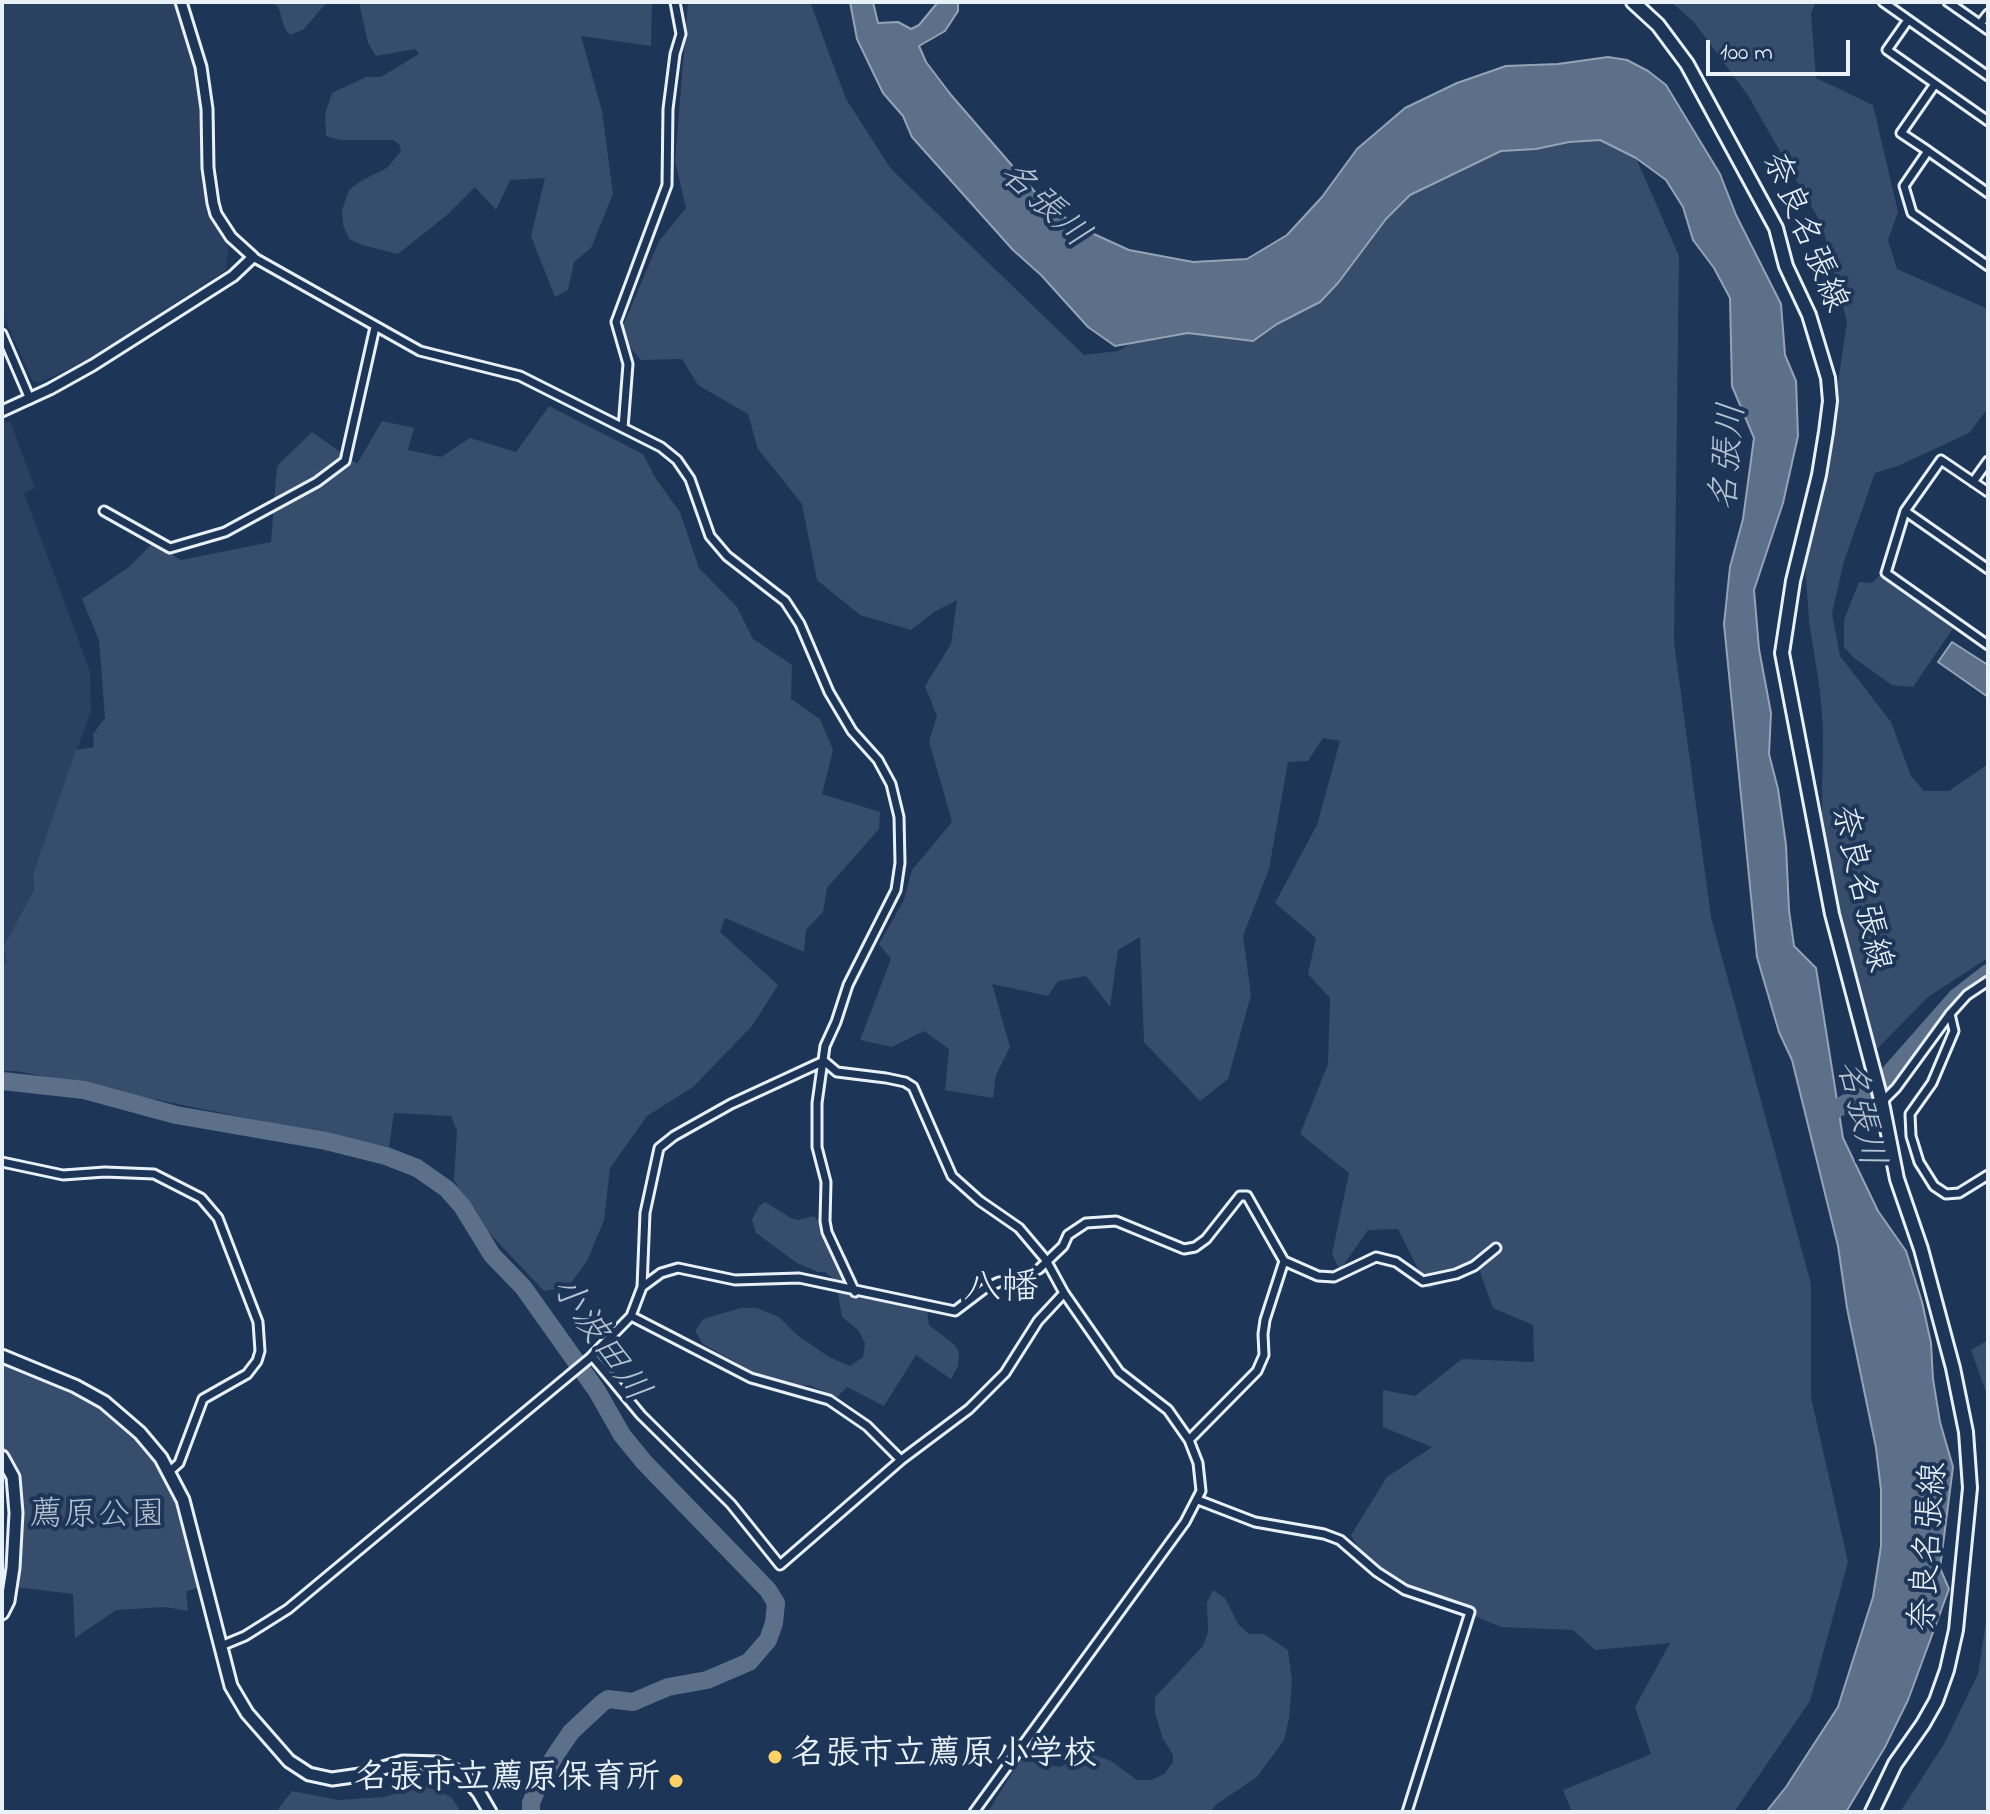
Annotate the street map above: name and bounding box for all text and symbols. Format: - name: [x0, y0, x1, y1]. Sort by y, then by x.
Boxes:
- scale bar: [1710, 24, 1854, 74]
- text: 100 m: [1720, 36, 1773, 71]
- street label: 奈良名張線: [1750, 147, 1854, 319]
- water label: 名張川: [988, 154, 1096, 260]
- water label: 名張川: [1706, 401, 1758, 513]
- street label: 奈良名張線: [1819, 802, 1897, 976]
- water label: 名張川: [1824, 1057, 1890, 1171]
- district label: 八幡: [963, 1269, 1039, 1315]
- water label: 小波田川: [538, 1270, 656, 1412]
- street label: 奈良名張線: [1906, 1461, 1958, 1633]
- park label: 薦原公園: [29, 1498, 165, 1538]
- place label: 名張市立薦原小学校: [791, 1737, 1097, 1777]
- marker: 名張市立薦原小学校: [766, 1748, 784, 1766]
- place label: 名張市立薦原保育所: [354, 1761, 660, 1801]
- marker: 名張市立薦原保育所: [667, 1772, 685, 1790]

